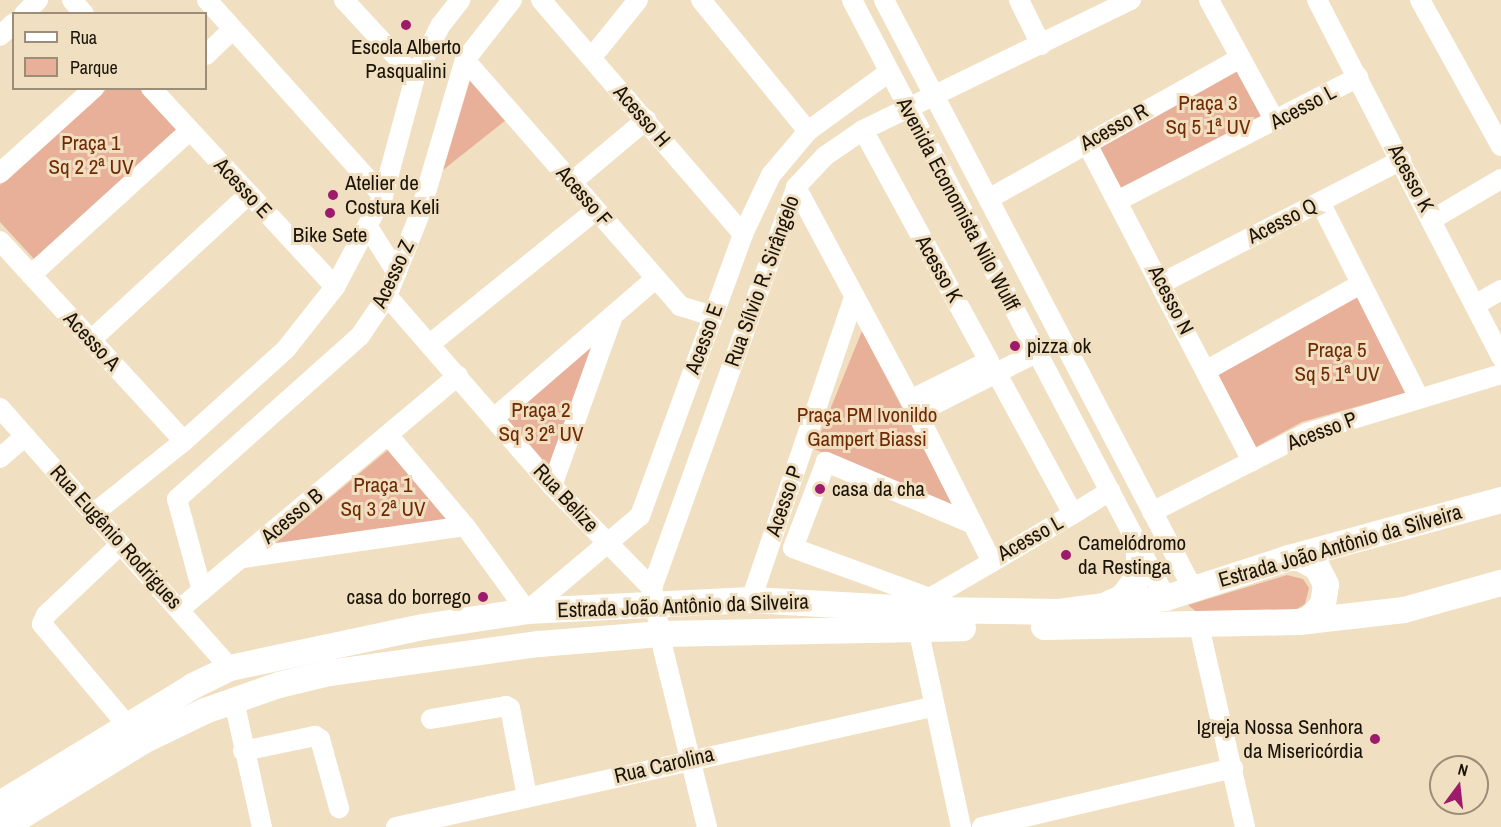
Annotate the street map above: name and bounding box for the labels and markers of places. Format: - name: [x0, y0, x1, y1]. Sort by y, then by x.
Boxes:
- marker: Escola Alberto Pasqualini: [399, 18, 413, 32]
- place label: Escola Alberto Pasqualini: [350, 34, 462, 84]
- place label: Atelier de Costura Keli: [345, 170, 440, 220]
- marker: Atelier de Costura Keli: [326, 188, 340, 202]
- marker: Bike Sete: [323, 206, 337, 220]
- place label: Bike Sete: [293, 222, 367, 248]
- place label: pizza ok: [1027, 333, 1091, 359]
- marker: pizza ok: [1008, 339, 1022, 353]
- place label: casa da cha: [832, 476, 925, 502]
- marker: casa da cha: [813, 482, 827, 496]
- place label: Camelódromo da Restinga: [1078, 530, 1186, 580]
- marker: Camelódromo da Restinga: [1059, 548, 1073, 562]
- place label: casa do borrego: [347, 584, 471, 610]
- marker: casa do borrego: [476, 590, 490, 604]
- place label: Igreja Nossa Senhora da Misericórdia: [1196, 714, 1363, 764]
- marker: Igreja Nossa Senhora da Misericórdia: [1368, 732, 1382, 746]

